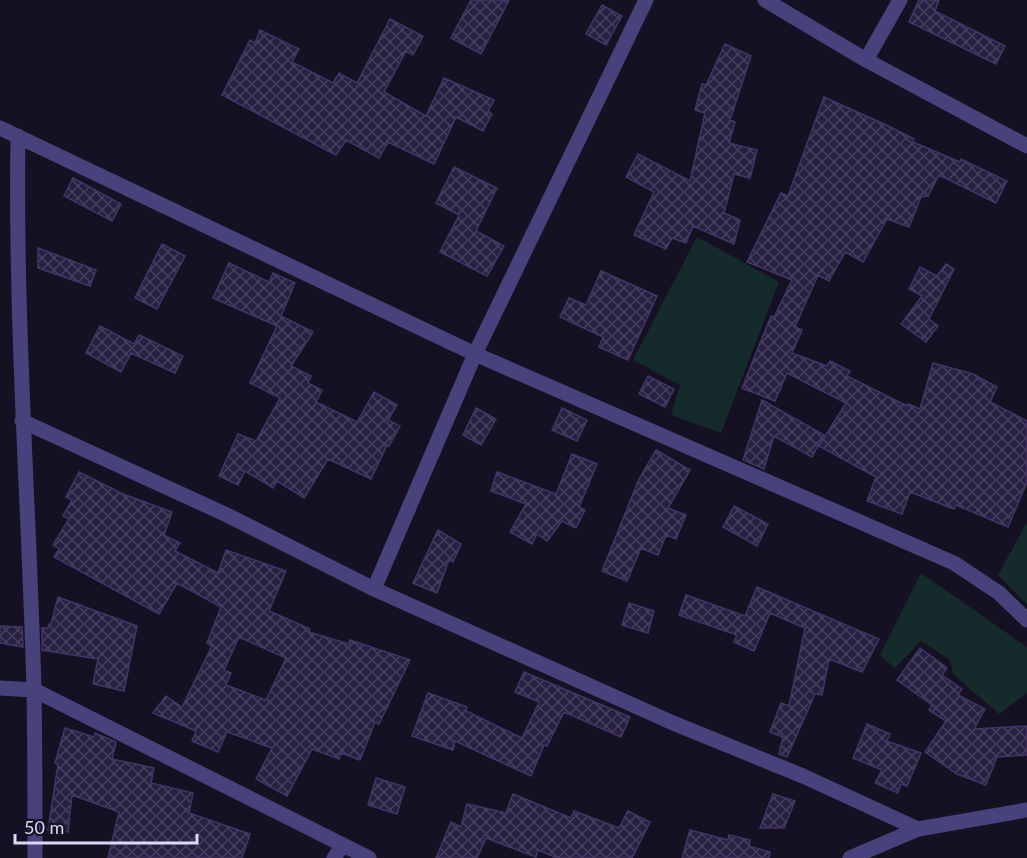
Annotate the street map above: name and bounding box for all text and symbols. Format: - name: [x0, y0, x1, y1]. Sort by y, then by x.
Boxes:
- scale bar: [15, 807, 196, 845]
- text: 50 m: [24, 816, 64, 838]

